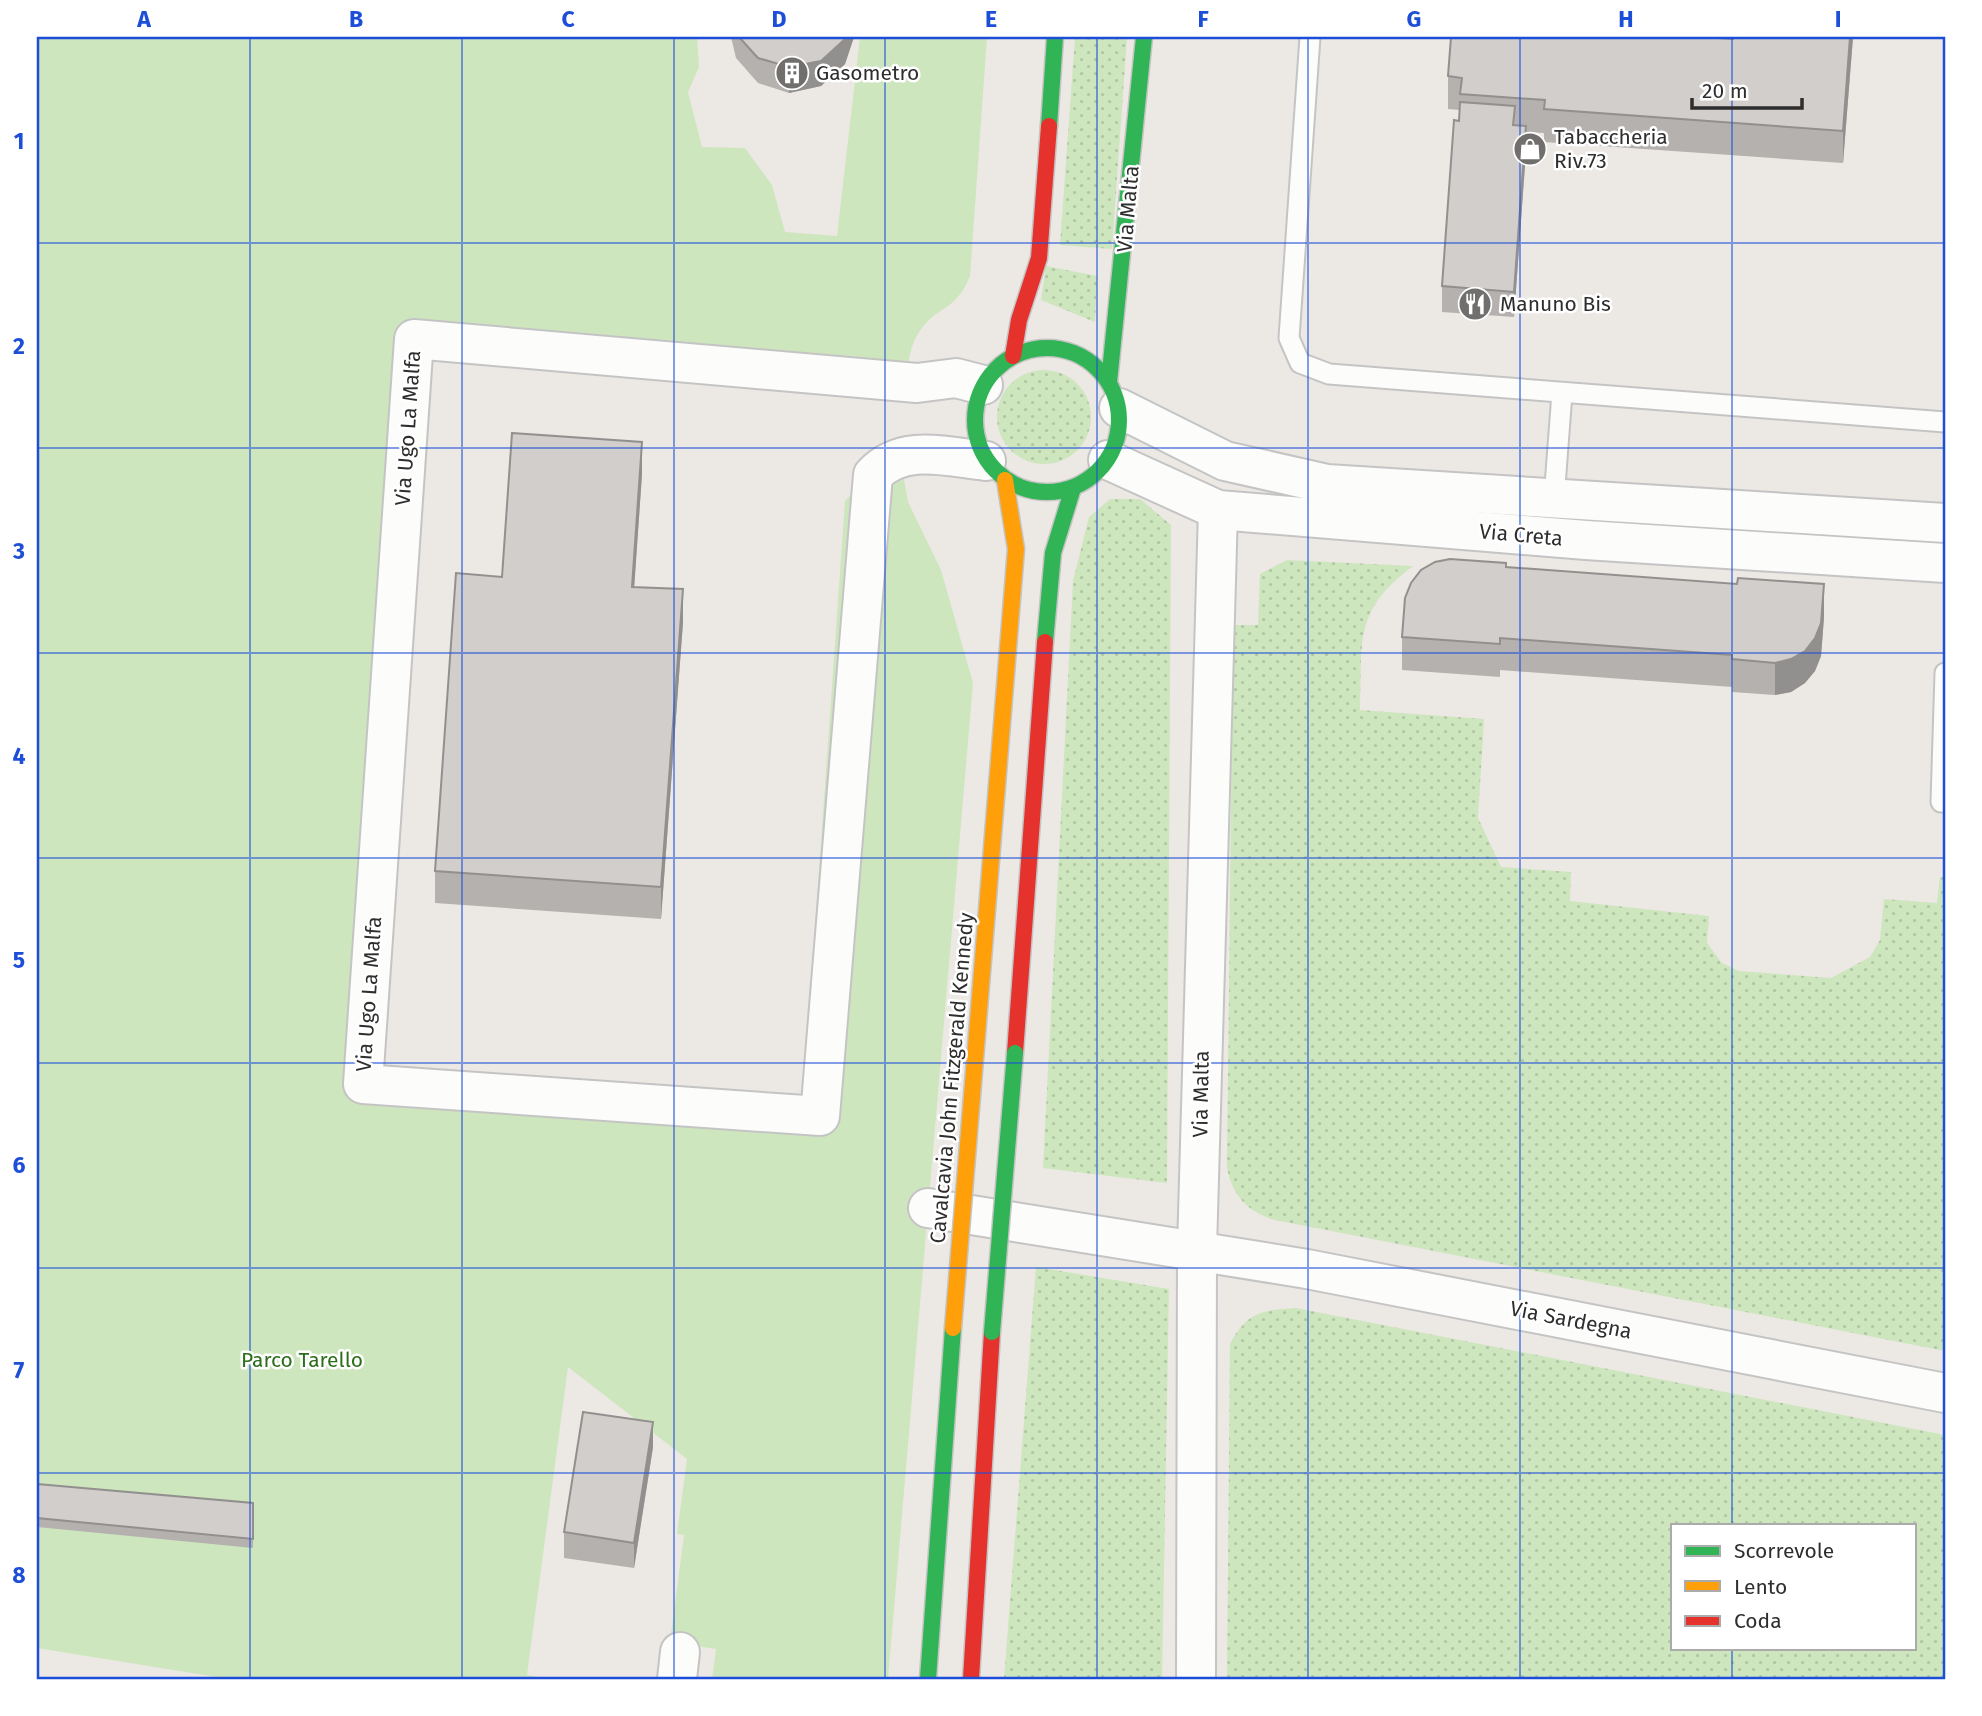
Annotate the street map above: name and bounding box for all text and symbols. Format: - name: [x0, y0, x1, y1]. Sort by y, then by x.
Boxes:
- text: A: [136, 5, 151, 33]
- text: B: [349, 5, 363, 33]
- text: C: [561, 5, 575, 33]
- text: D: [772, 5, 787, 33]
- text: E: [985, 5, 997, 33]
- text: F: [1197, 5, 1209, 33]
- text: G: [1407, 5, 1421, 33]
- text: H: [1618, 5, 1634, 33]
- text: I: [1835, 5, 1841, 33]
- building icon: Gasometro: [773, 54, 811, 92]
- place label: Gasometro: [816, 60, 919, 86]
- scale bar: [1692, 66, 1802, 110]
- text: 20 m: [1702, 78, 1748, 104]
- place label: Tabaccheria Riv.73: [1554, 124, 1668, 174]
- text: 1: [14, 127, 24, 155]
- shop icon: Tabaccheria Riv.73: [1511, 130, 1549, 168]
- street label: Via Malta: [1111, 164, 1145, 254]
- restaurant icon: Manuno Bis: [1456, 285, 1494, 323]
- place label: Manuno Bis: [1500, 291, 1611, 317]
- text: 2: [13, 332, 25, 360]
- street label: Via Ugo La Malfa: [390, 349, 426, 507]
- street label: Via Creta: [1478, 518, 1564, 552]
- text: 3: [12, 537, 25, 565]
- text: 4: [13, 742, 26, 770]
- street label: Cavalcavia John Fitzgerald Kennedy: [925, 911, 979, 1245]
- street label: Via Ugo La Malfa: [351, 915, 387, 1073]
- text: 5: [13, 946, 25, 974]
- street label: Via Malta: [1187, 1050, 1215, 1138]
- text: 6: [13, 1151, 26, 1179]
- street label: Via Sardegna: [1508, 1295, 1634, 1345]
- park label: Parco Tarello: [241, 1347, 363, 1373]
- text: 7: [14, 1356, 25, 1384]
- legend: [1671, 1524, 1916, 1650]
- text: Scorrevole: [1734, 1538, 1834, 1564]
- text: 8: [12, 1561, 26, 1589]
- text: Lento: [1734, 1574, 1787, 1600]
- text: Coda: [1734, 1608, 1782, 1634]

